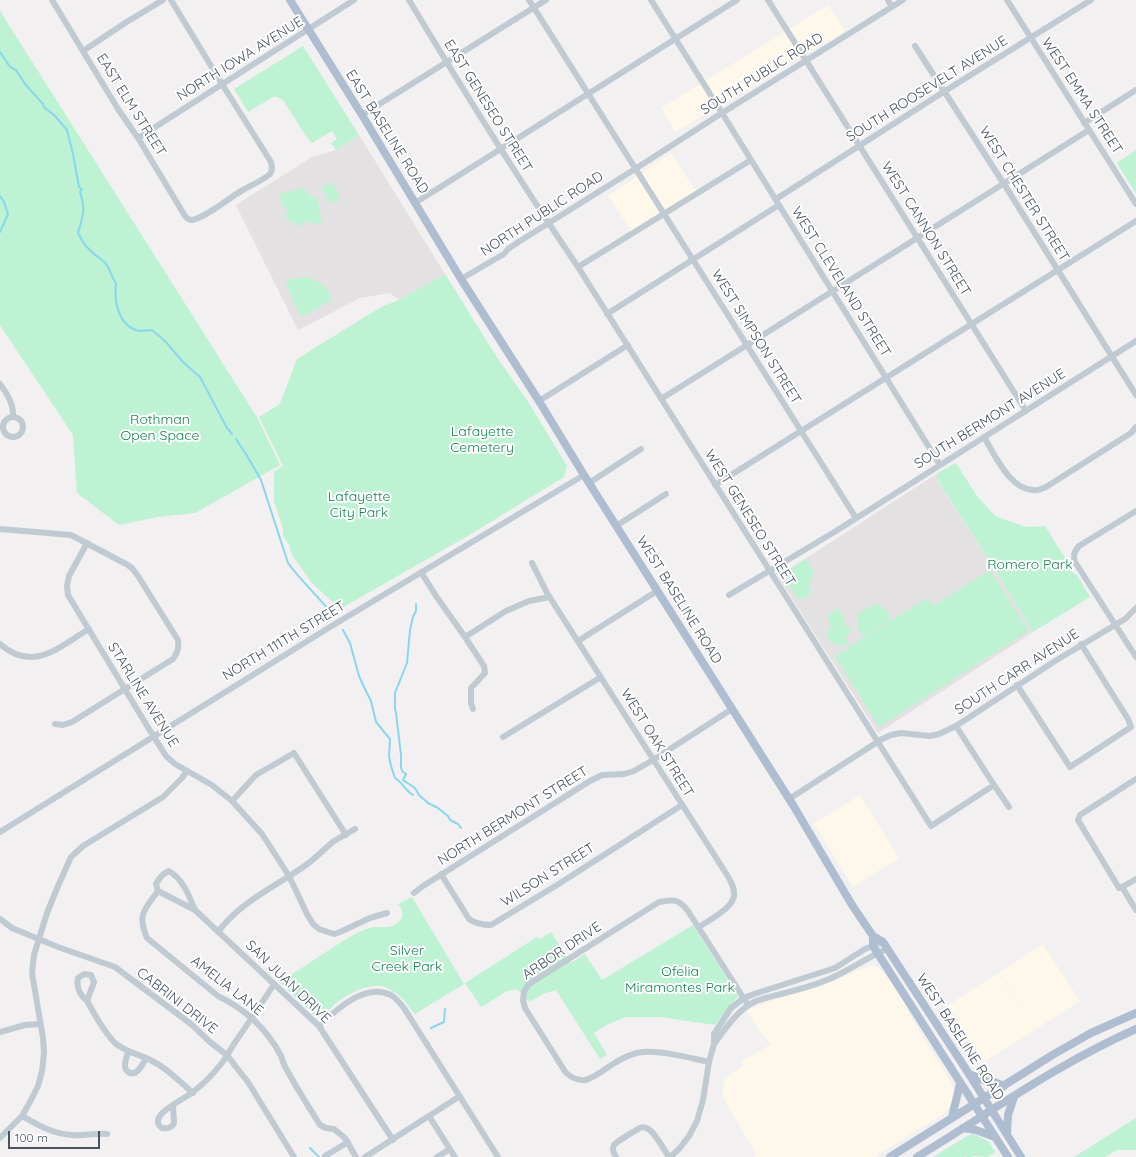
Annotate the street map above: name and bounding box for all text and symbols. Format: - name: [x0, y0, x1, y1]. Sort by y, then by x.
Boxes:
- street label: NORTH IOWA AVENUE: [174, 13, 306, 105]
- street label: SOUTH PUBLIC ROAD: [698, 29, 826, 119]
- street label: SOUTH ROOSEVELT AVENUE: [843, 32, 1011, 146]
- street label: WEST EMMA STREET: [1038, 35, 1126, 157]
- street label: EAST GENESEO STREET: [440, 36, 536, 176]
- street label: EAST ELM STREET: [93, 51, 169, 159]
- street label: EAST BASELINE ROAD: [342, 67, 432, 197]
- street label: WEST CHESTER STREET: [975, 123, 1073, 265]
- street label: WEST CANNON STREET: [878, 159, 974, 299]
- street label: NORTH PUBLIC ROAD: [478, 168, 606, 260]
- street label: WEST CLEVELAND STREET: [788, 204, 894, 360]
- street label: WEST SIMPSON STREET: [708, 267, 804, 407]
- street label: SOUTH BERMONT AVENUE: [911, 365, 1069, 473]
- park label: Rothman Open Space: [120, 412, 200, 444]
- park label: Lafayette Cemetery: [450, 424, 514, 456]
- street label: WEST GENESEO STREET: [701, 447, 799, 589]
- park label: Lafayette City Park: [328, 489, 390, 522]
- street label: WEST BASELINE ROAD: [633, 533, 725, 667]
- park label: Romero Park: [987, 557, 1073, 573]
- street label: NORTH 111TH STREET: [219, 598, 349, 684]
- street label: SOUTH CARR AVENUE: [952, 626, 1082, 718]
- street label: STARLINE AVENUE: [104, 640, 182, 750]
- street label: WEST OAK STREET: [617, 686, 697, 800]
- street label: NORTH BERMONT STREET: [435, 763, 591, 869]
- street label: WILSON STREET: [498, 839, 598, 911]
- street label: ARBOR DRIVE: [519, 918, 605, 984]
- street label: SAN JUAN DRIVE: [242, 937, 334, 1027]
- park label: Silver Creek Park: [372, 943, 442, 976]
- street label: AMELIA LANE: [188, 953, 266, 1019]
- street label: CABRINI DRIVE: [133, 964, 221, 1038]
- park label: Ofelia Miramontes Park: [625, 964, 735, 996]
- street label: WEST BASELINE ROAD: [913, 971, 1007, 1103]
- scale bar: [10, 1123, 102, 1149]
- text: 100 m: [15, 1130, 48, 1145]

